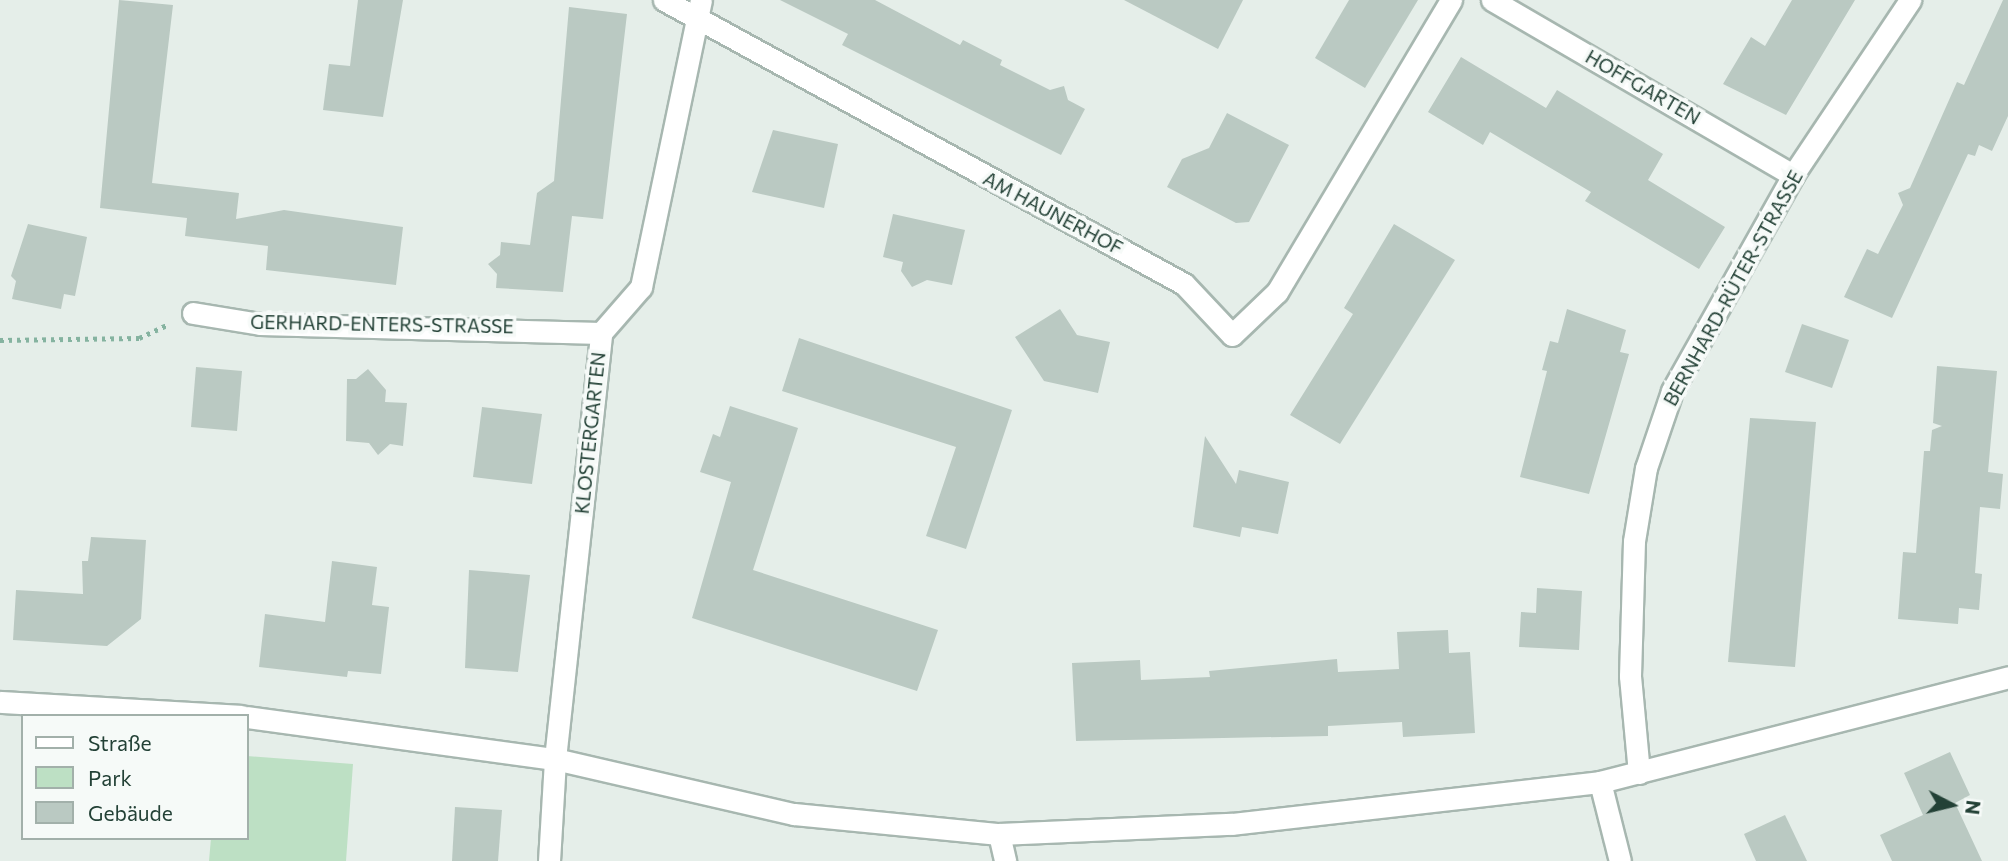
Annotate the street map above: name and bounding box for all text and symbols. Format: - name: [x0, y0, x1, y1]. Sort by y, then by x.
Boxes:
- street label: HOFFGARTEN: [1582, 45, 1704, 129]
- street label: BERNHARD-RÜTER-STRASSE: [1659, 166, 1807, 410]
- street label: AM HAUNERHOF: [979, 167, 1127, 259]
- street label: GERHARD-ENTERS-STRASSE: [250, 310, 514, 338]
- street label: KLOSTERGARTEN: [570, 351, 610, 515]
- legend: [21, 714, 248, 840]
- text: Straße: [88, 730, 152, 755]
- text: Park: [88, 765, 132, 790]
- north arrow: [1917, 770, 1987, 840]
- text: N: [1961, 799, 1986, 816]
- text: Gebäude: [88, 800, 173, 825]

